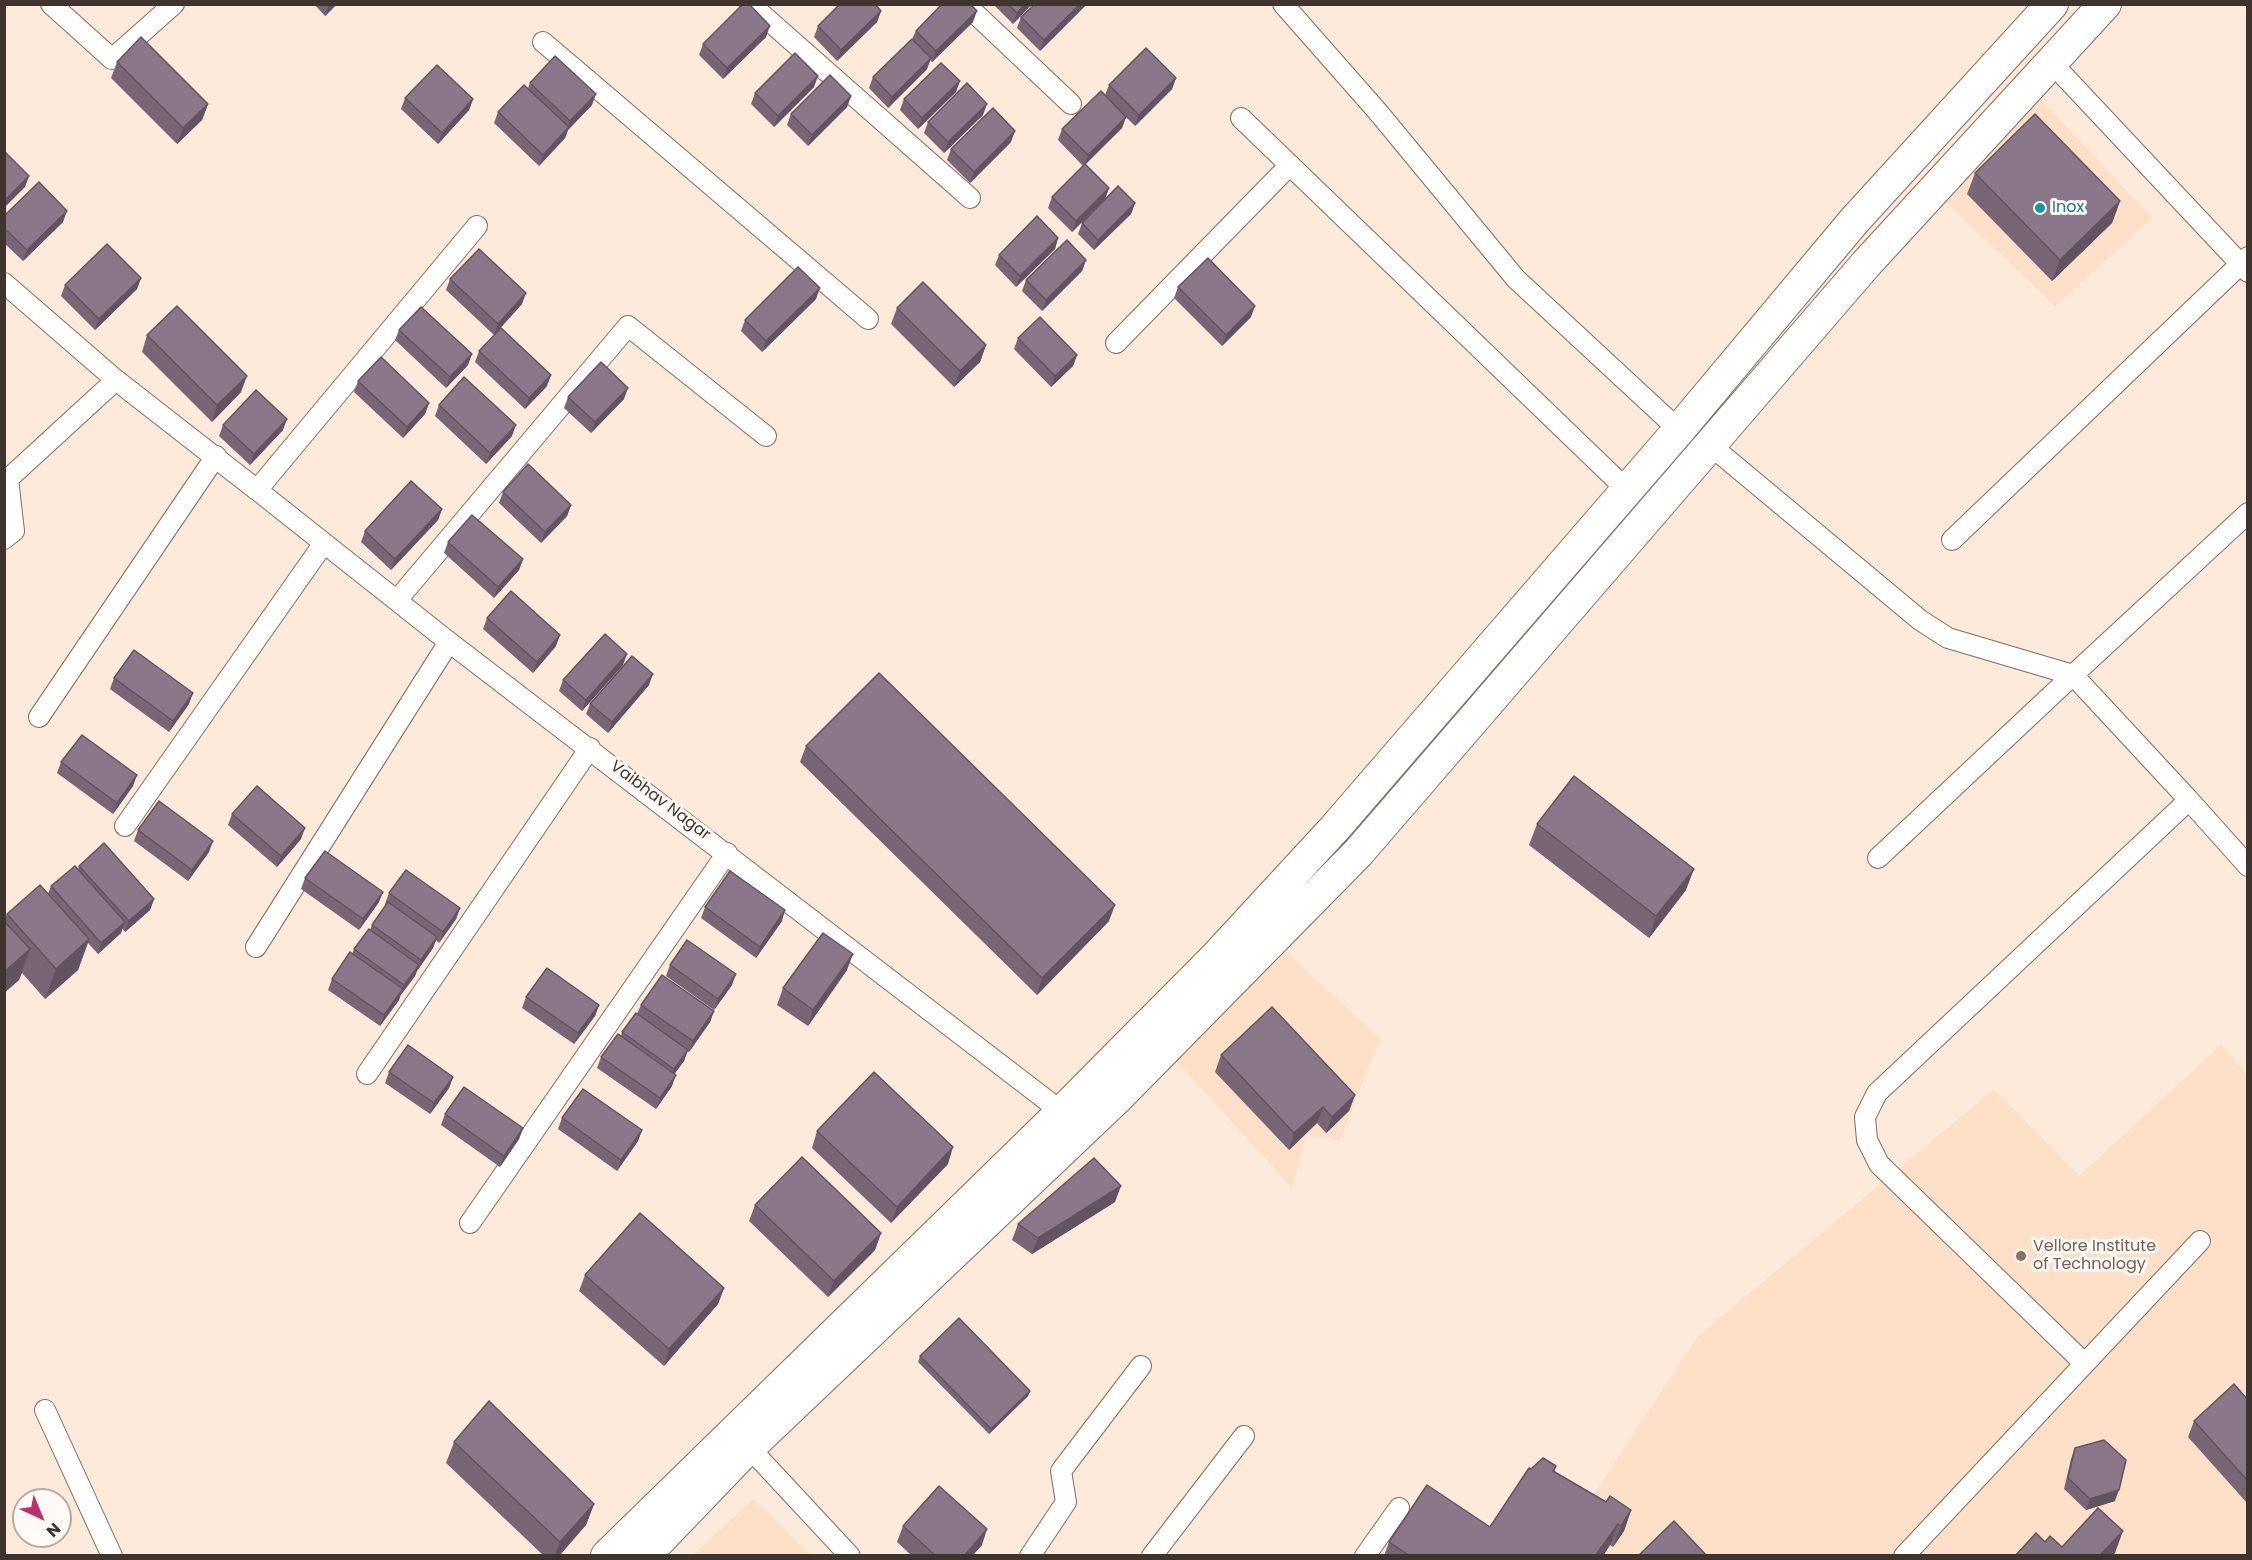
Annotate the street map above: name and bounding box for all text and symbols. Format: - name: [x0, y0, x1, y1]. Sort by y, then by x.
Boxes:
- place label: Inox: [2052, 198, 2084, 218]
- marker: Inox: [2033, 201, 2047, 215]
- street label: Vaibhav Nagar: [606, 757, 714, 845]
- place label: Vellore Institute of Technology: [2033, 1237, 2156, 1275]
- marker: Vellore Institute of Technology: [2014, 1249, 2028, 1263]
- north arrow: [12, 1488, 72, 1548]
- text: N: [41, 1517, 66, 1542]

